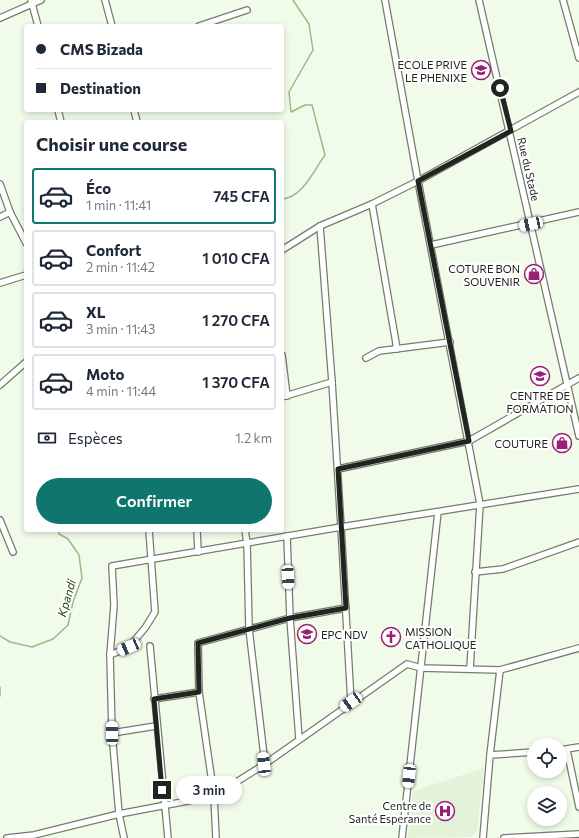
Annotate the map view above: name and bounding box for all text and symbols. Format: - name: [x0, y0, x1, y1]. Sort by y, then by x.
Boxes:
- text: CMS Bizada: [60, 40, 143, 58]
- place label: ECOLE PRIVE LE PHENIXE: [398, 58, 467, 84]
- school or university icon: ECOLE PRIVE LE PHENIXE: [470, 59, 492, 81]
- text: Destination: [60, 79, 141, 97]
- route start: [491, 79, 509, 97]
- text: Choisir une course: [36, 133, 187, 155]
- street label: Rue du Stade: [515, 136, 543, 202]
- icon: car: [38, 178, 74, 214]
- text: Éco: [86, 179, 111, 197]
- text: 745 CFA: [213, 187, 270, 205]
- text: 1 min · 11:41: [86, 197, 151, 213]
- car: [518, 216, 544, 232]
- icon: car: [38, 240, 74, 276]
- text: Confort: [86, 241, 141, 259]
- text: 1 010 CFA: [202, 249, 270, 267]
- text: 2 min · 11:42: [86, 259, 155, 275]
- place label: COTURE BON SOUVENIR: [448, 262, 521, 288]
- shop icon: COTURE BON SOUVENIR: [523, 263, 545, 285]
- icon: car: [38, 302, 74, 338]
- text: XL: [86, 303, 105, 321]
- text: 1 270 CFA: [202, 311, 270, 329]
- text: 3 min · 11:43: [86, 321, 156, 337]
- icon: car: [38, 364, 74, 400]
- text: Moto: [86, 365, 125, 383]
- school or university icon: CENTRE DE FORMATION: [529, 365, 551, 387]
- text: 1 370 CFA: [202, 373, 270, 391]
- text: 4 min · 11:44: [86, 383, 156, 399]
- place label: CENTRE DE FORMATION: [506, 389, 574, 415]
- icon: cash: [36, 427, 58, 449]
- text: Espèces: [68, 429, 123, 447]
- text: 1.2 km: [235, 430, 272, 446]
- shop icon: COUTURE: [551, 432, 573, 454]
- place label: COUTURE: [494, 437, 548, 450]
- button: Confirmer: [36, 478, 272, 524]
- car: [281, 565, 295, 589]
- water label: Kpandi: [54, 577, 78, 618]
- school or university icon: EPC NDV: [296, 623, 318, 645]
- place label: MISSION CATHOLIQUE: [405, 625, 476, 651]
- church icon: MISSION CATHOLIQUE: [380, 626, 402, 648]
- place label: EPC NDV: [321, 628, 368, 641]
- car: [116, 637, 142, 657]
- car: [338, 690, 364, 714]
- car: [106, 721, 118, 745]
- map controls: [527, 738, 567, 826]
- button: locate: [527, 738, 567, 778]
- car: [257, 751, 271, 777]
- car: [402, 763, 416, 789]
- callout: 3 min: [176, 776, 242, 804]
- route end: [153, 781, 171, 799]
- text: 3 min: [193, 782, 225, 798]
- button: layers: [527, 786, 567, 826]
- place label: Centre de Santé Esperance: [349, 799, 431, 825]
- hospital icon: Centre de Santé Esperance: [434, 800, 456, 822]

